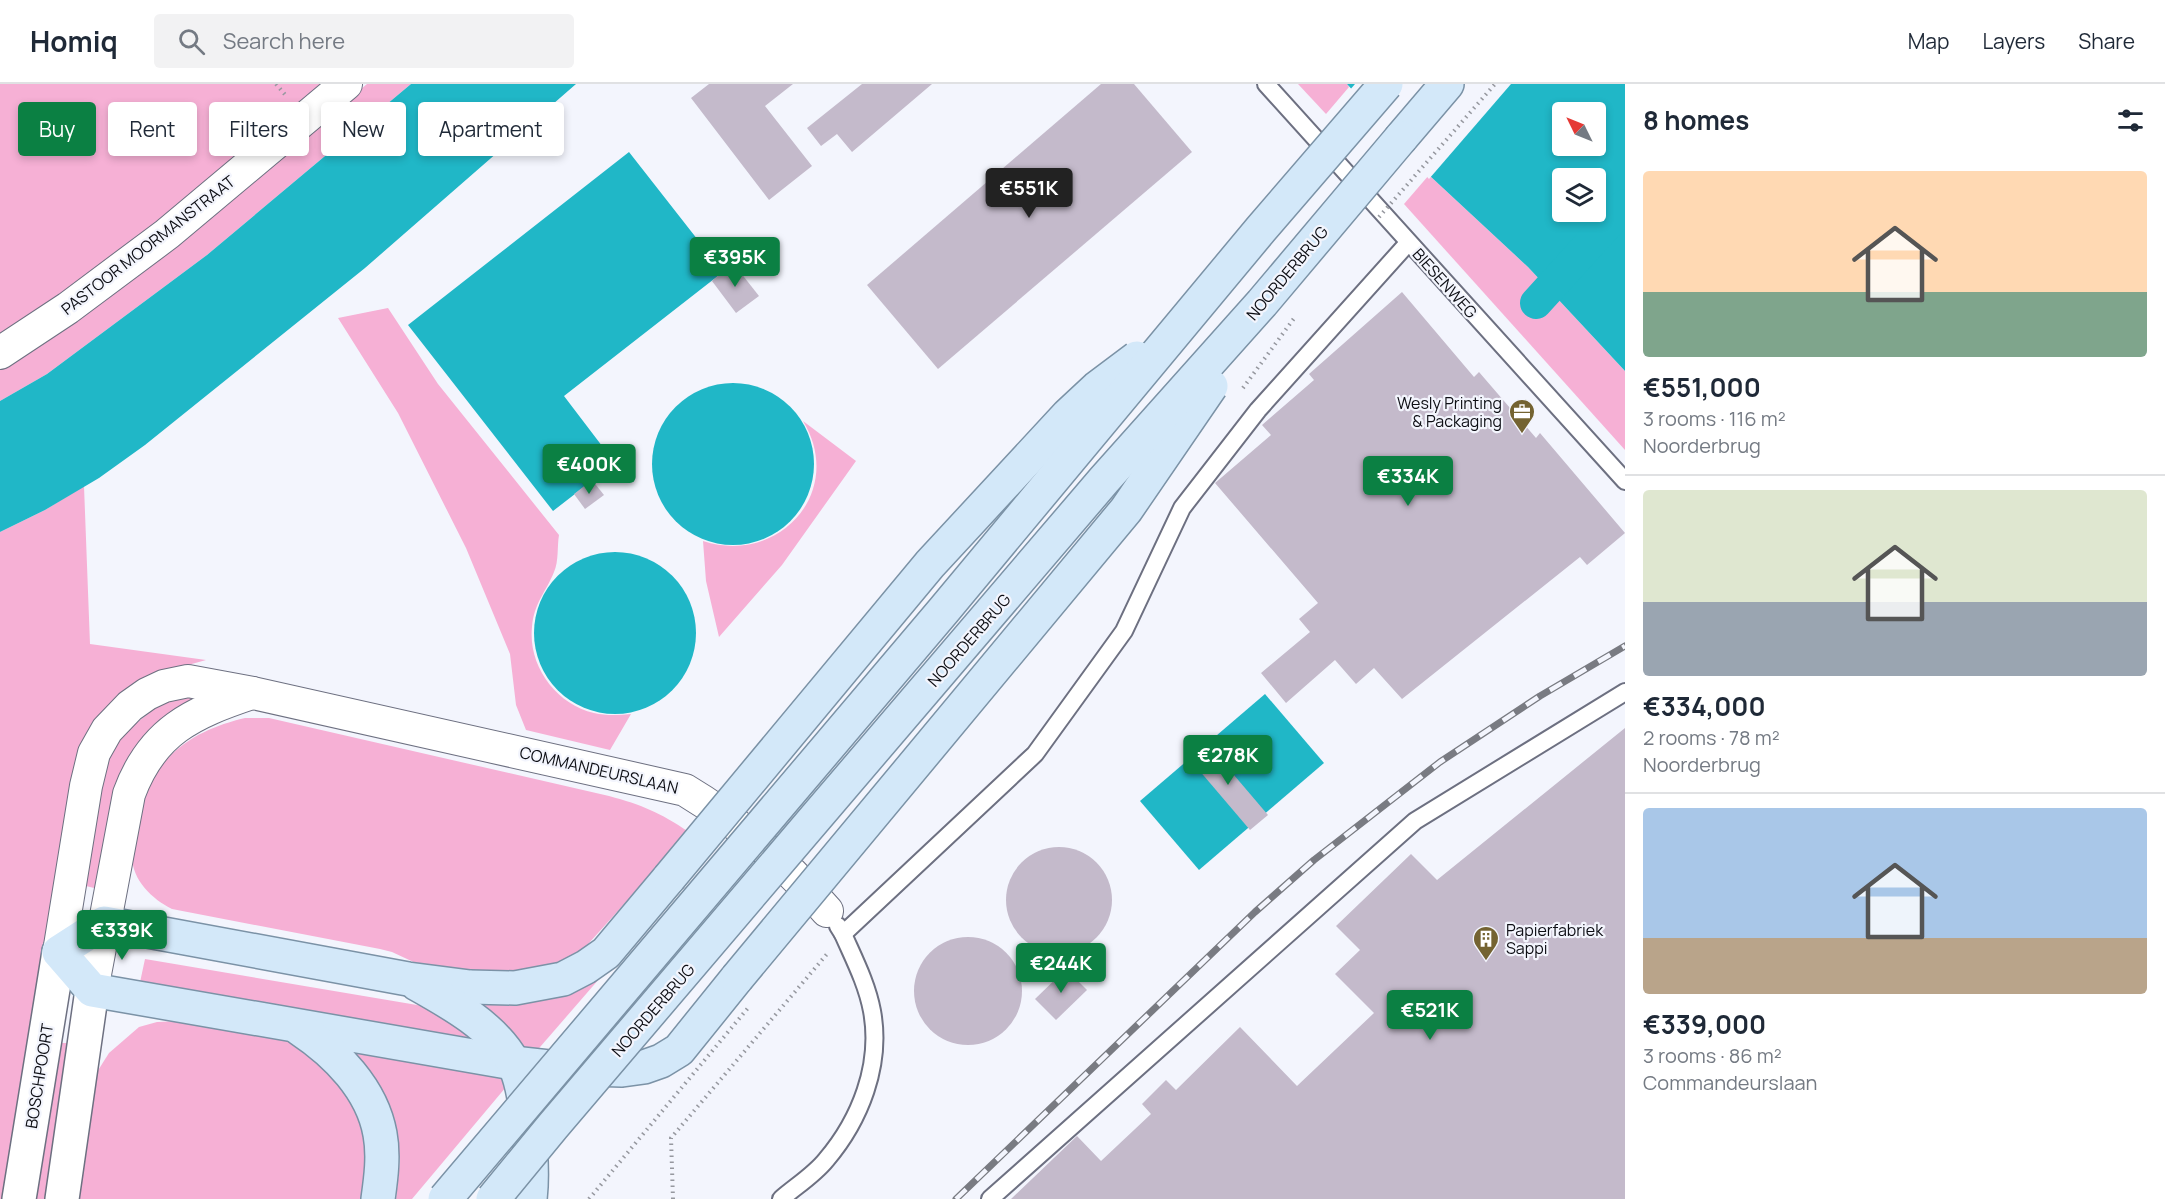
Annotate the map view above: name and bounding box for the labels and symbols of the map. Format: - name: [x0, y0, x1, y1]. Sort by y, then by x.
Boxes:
- north arrow: [1552, 102, 1606, 156]
- pin: €551K: [987, 168, 1071, 219]
- street label: PASTOOR MOORMANSTRAAT: [57, 170, 240, 320]
- street label: NOORDERBRUG: [1241, 221, 1333, 325]
- pin: €395K: [693, 237, 777, 288]
- street label: BIESENWEG: [1408, 243, 1482, 323]
- place label: Wesly Printing & Packaging: [1397, 392, 1502, 432]
- office icon: Wesly Printing & Packaging: [1507, 397, 1537, 435]
- pin: €400K: [547, 444, 631, 495]
- pin: €334K: [1366, 456, 1450, 507]
- street label: NOORDERBRUG: [922, 589, 1016, 691]
- pin: €278K: [1186, 735, 1270, 786]
- street label: COMMANDEURSLAAN: [518, 741, 680, 799]
- pin: €339K: [80, 910, 164, 961]
- place label: Papierfabriek Sappi: [1506, 919, 1604, 959]
- building icon: Papierfabriek Sappi: [1471, 924, 1501, 962]
- pin: €244K: [1019, 943, 1103, 994]
- street label: NOORDERBRUG: [606, 959, 700, 1061]
- pin: €521K: [1388, 990, 1472, 1041]
- street label: BOSCHPOORT: [20, 1021, 58, 1130]

